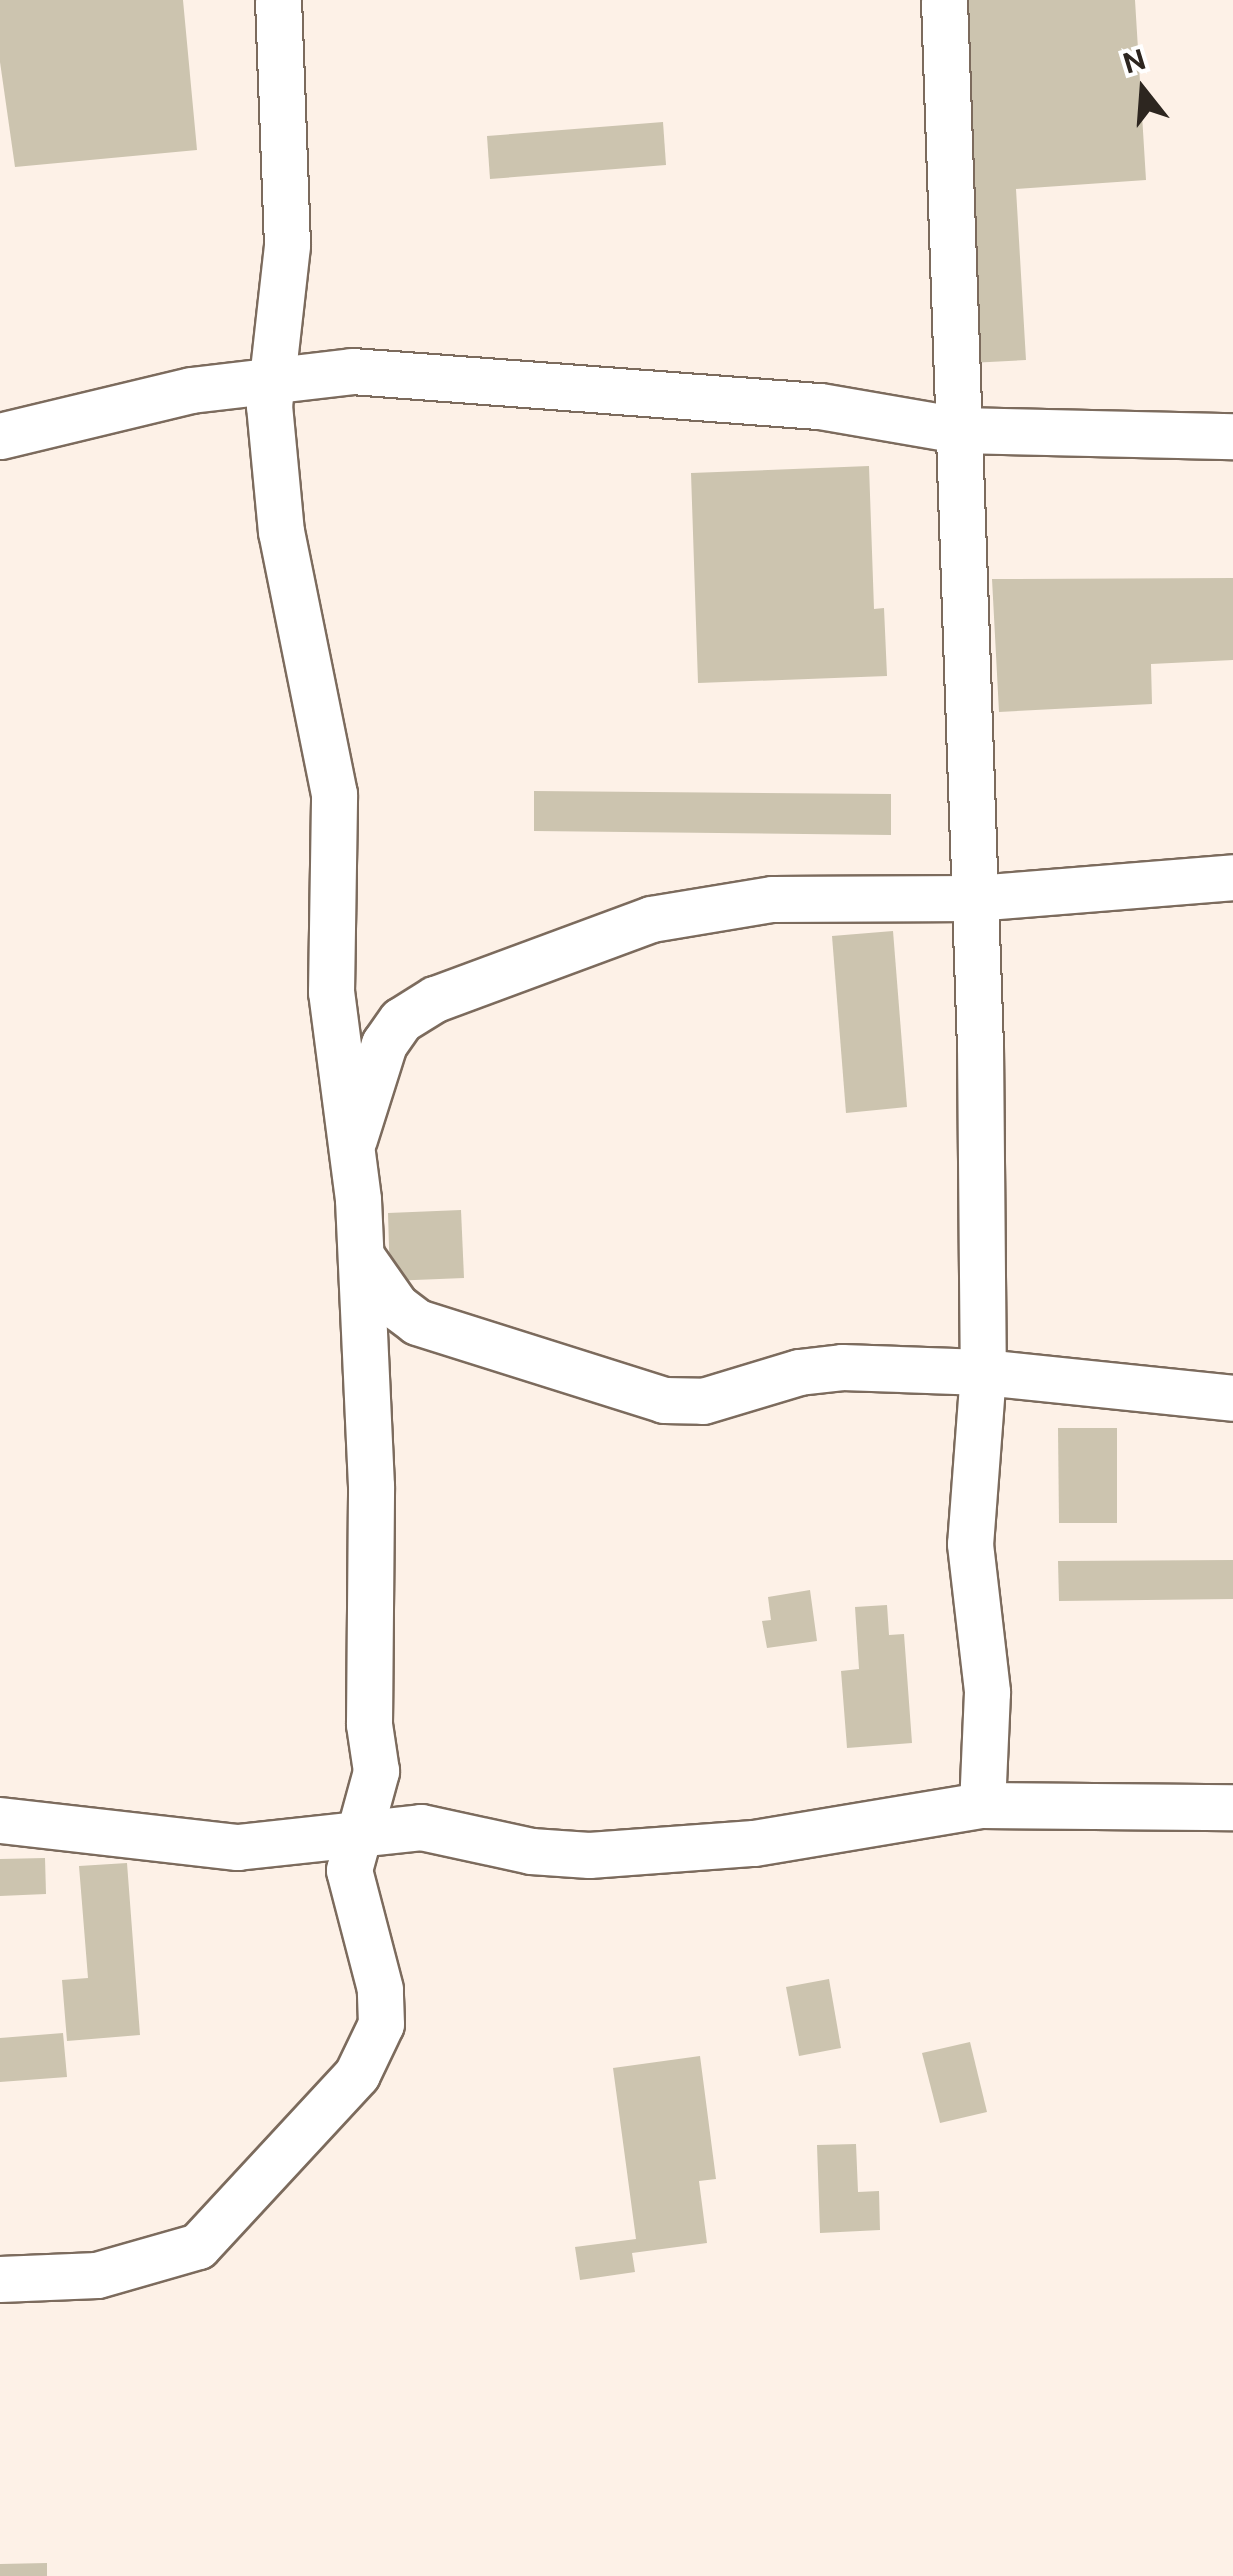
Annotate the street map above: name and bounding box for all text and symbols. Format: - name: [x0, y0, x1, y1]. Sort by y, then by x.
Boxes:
- north arrow: [1093, 40, 1193, 140]
- text: N: [1119, 42, 1149, 80]

